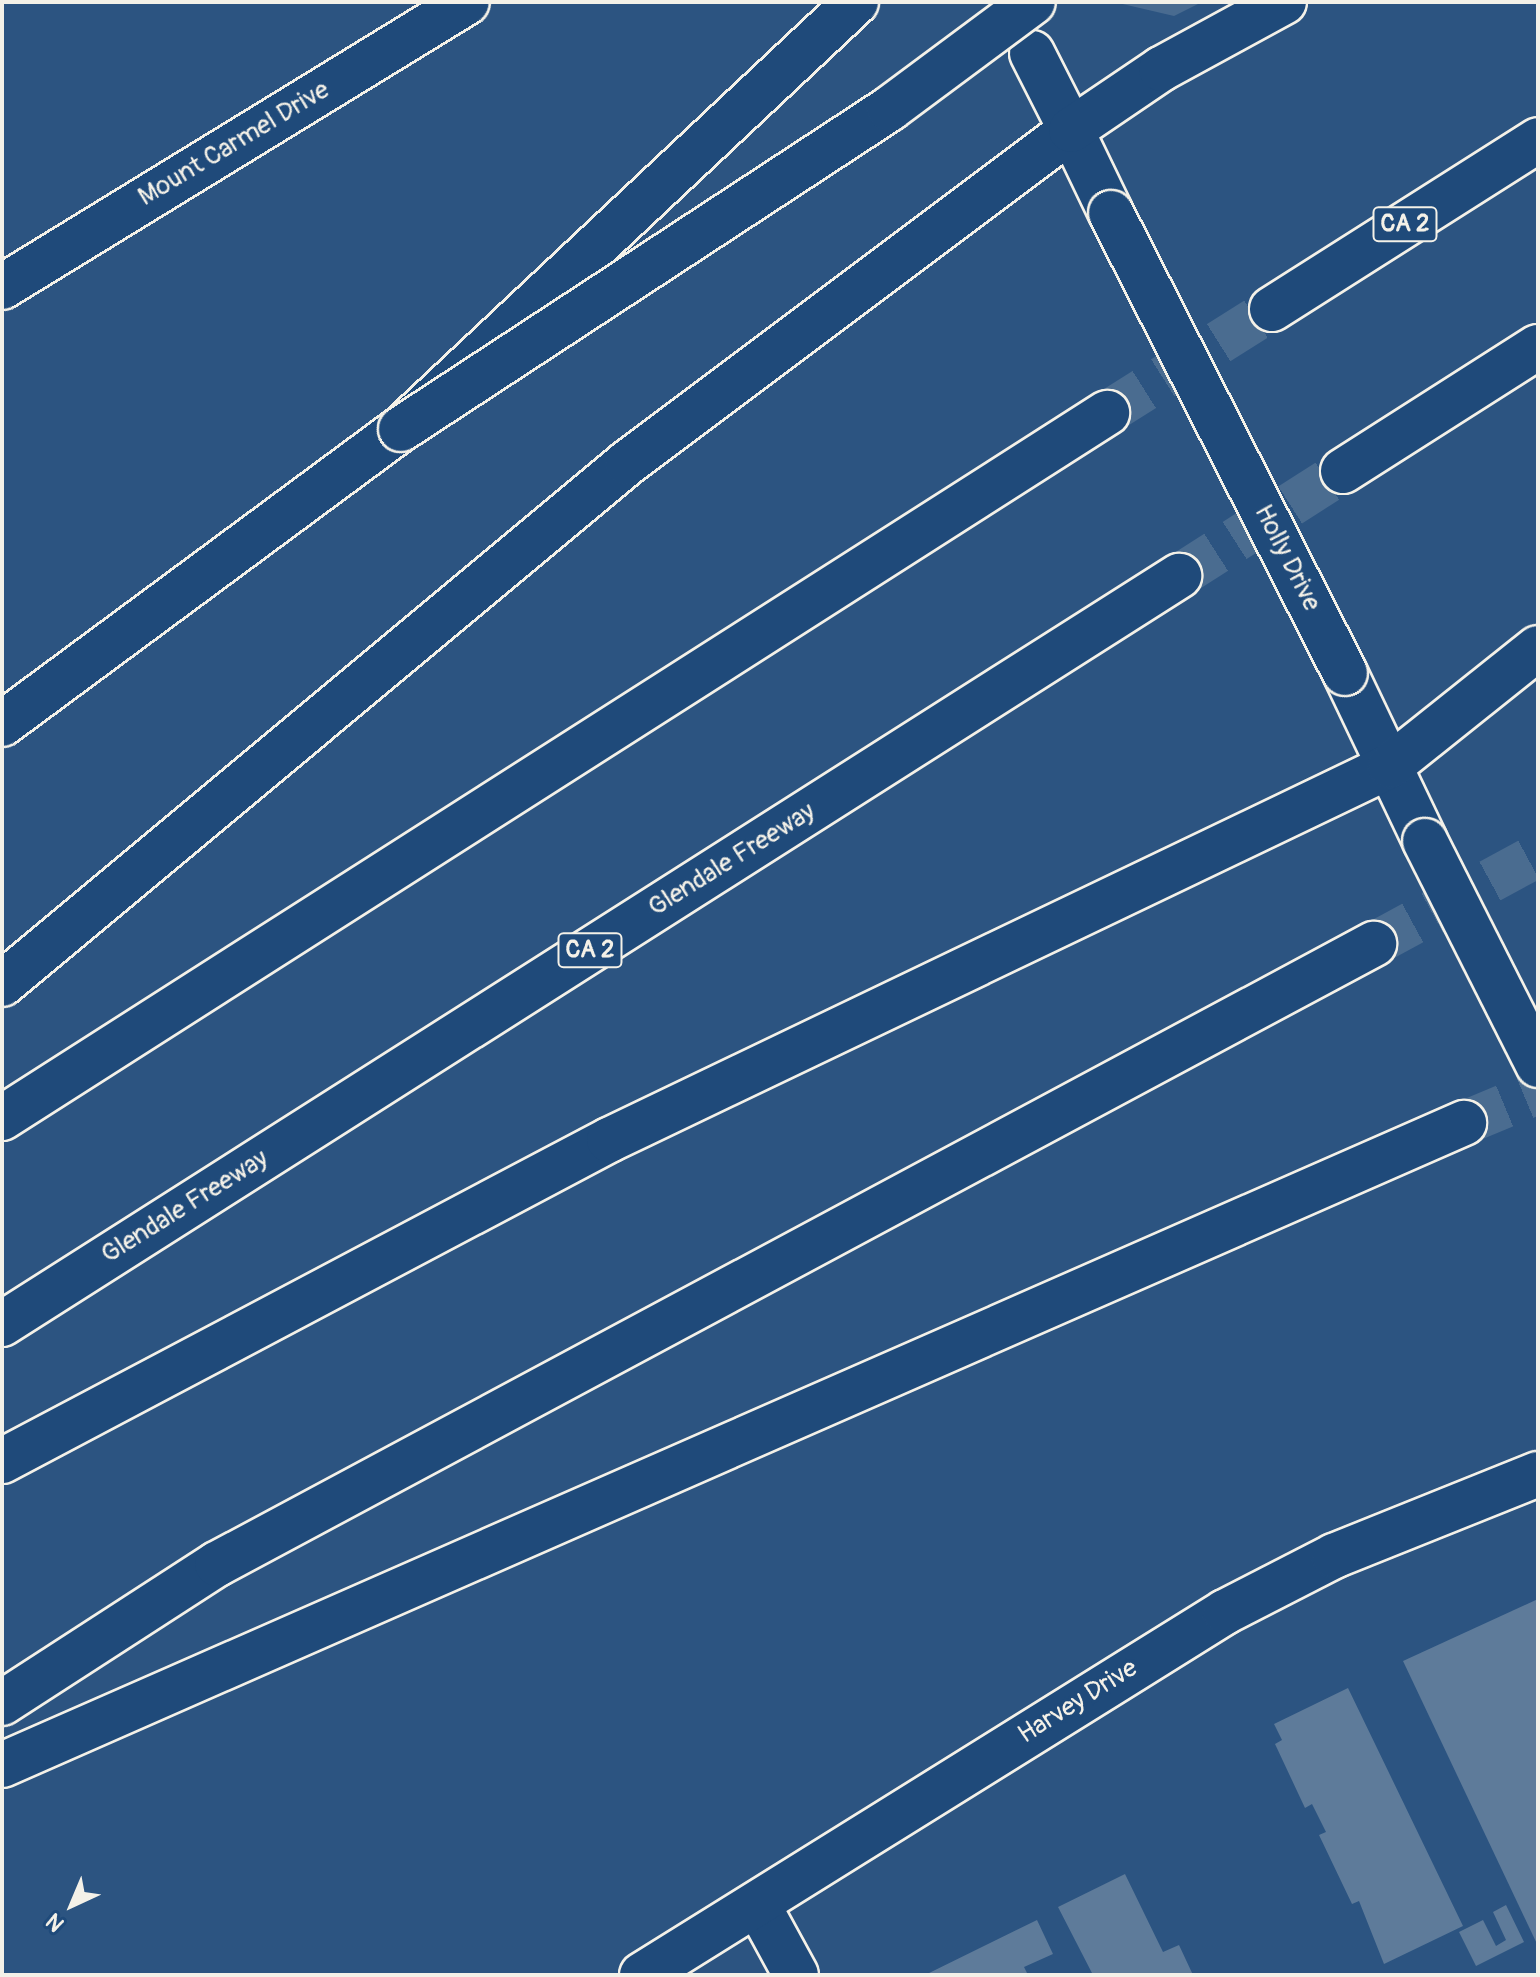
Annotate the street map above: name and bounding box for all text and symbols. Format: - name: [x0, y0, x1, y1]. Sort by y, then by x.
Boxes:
- street label: Mount Carmel Drive: [133, 75, 335, 213]
- road number: CA 2: [1371, 204, 1439, 244]
- street label: Holly Drive: [1247, 500, 1327, 616]
- street label: Glendale Freeway: [643, 796, 821, 924]
- road number: CA 2: [556, 930, 624, 970]
- street label: Glendale Freeway: [96, 1143, 274, 1271]
- street label: Harvey Drive: [1013, 1653, 1143, 1751]
- north arrow: [32, 1865, 112, 1945]
- text: N: [40, 1907, 70, 1938]

